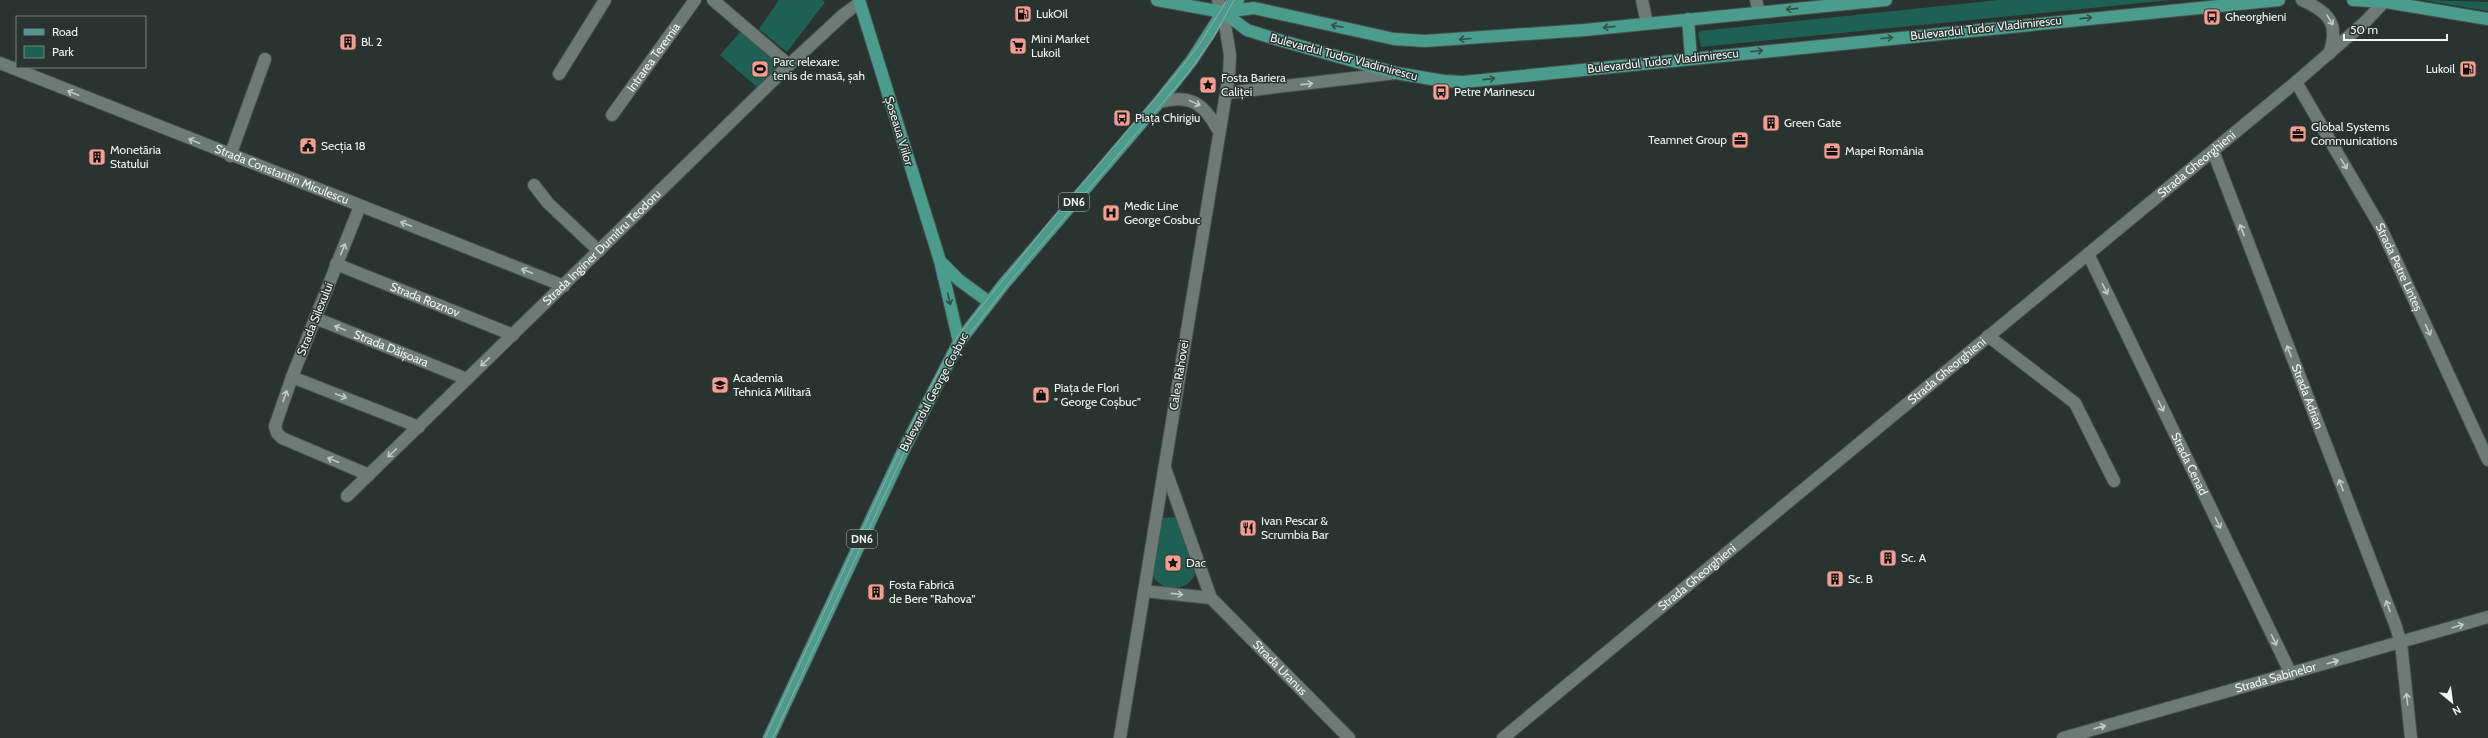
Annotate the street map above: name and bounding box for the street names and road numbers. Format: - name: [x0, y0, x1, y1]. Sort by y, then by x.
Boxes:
- street label: Bulevardul Tudor Vladimirescu: [1910, 12, 2062, 43]
- street label: Intrarea Teremia: [623, 19, 683, 95]
- street label: Bulevardul Tudor Vladimirescu: [1269, 30, 1419, 83]
- street label: Bulevardul Tudor Vladimirescu: [1587, 45, 1739, 76]
- street label: Șoseaua Viilor: [881, 95, 917, 168]
- street label: Strada Gheorghieni: [2154, 127, 2238, 201]
- street label: Strada Constantin Miculescu: [213, 141, 351, 207]
- street label: Strada Inginer Dumitru Teodoru: [539, 186, 664, 308]
- road number: DN6: [1059, 193, 1089, 211]
- street label: Strada Petre Linteș: [2373, 220, 2426, 314]
- street label: Strada Roznov: [388, 279, 462, 320]
- street label: Strada Silexului: [293, 280, 336, 358]
- street label: Strada Dăișoara: [352, 326, 431, 370]
- street label: Bulevardul George Coșbuc: [896, 329, 972, 454]
- street label: Strada Gheorghieni: [1904, 334, 1989, 407]
- street label: Calea Rahovei: [1166, 339, 1191, 411]
- street label: Strada Adrian: [2289, 362, 2327, 431]
- street label: Strada Cenad: [2168, 430, 2211, 497]
- road number: DN6: [847, 530, 877, 548]
- street label: Strada Gheorghieni: [1655, 540, 1739, 614]
- street label: Strada Uranus: [1250, 637, 1311, 698]
- street label: Strada Sabinelor: [2233, 658, 2318, 696]

